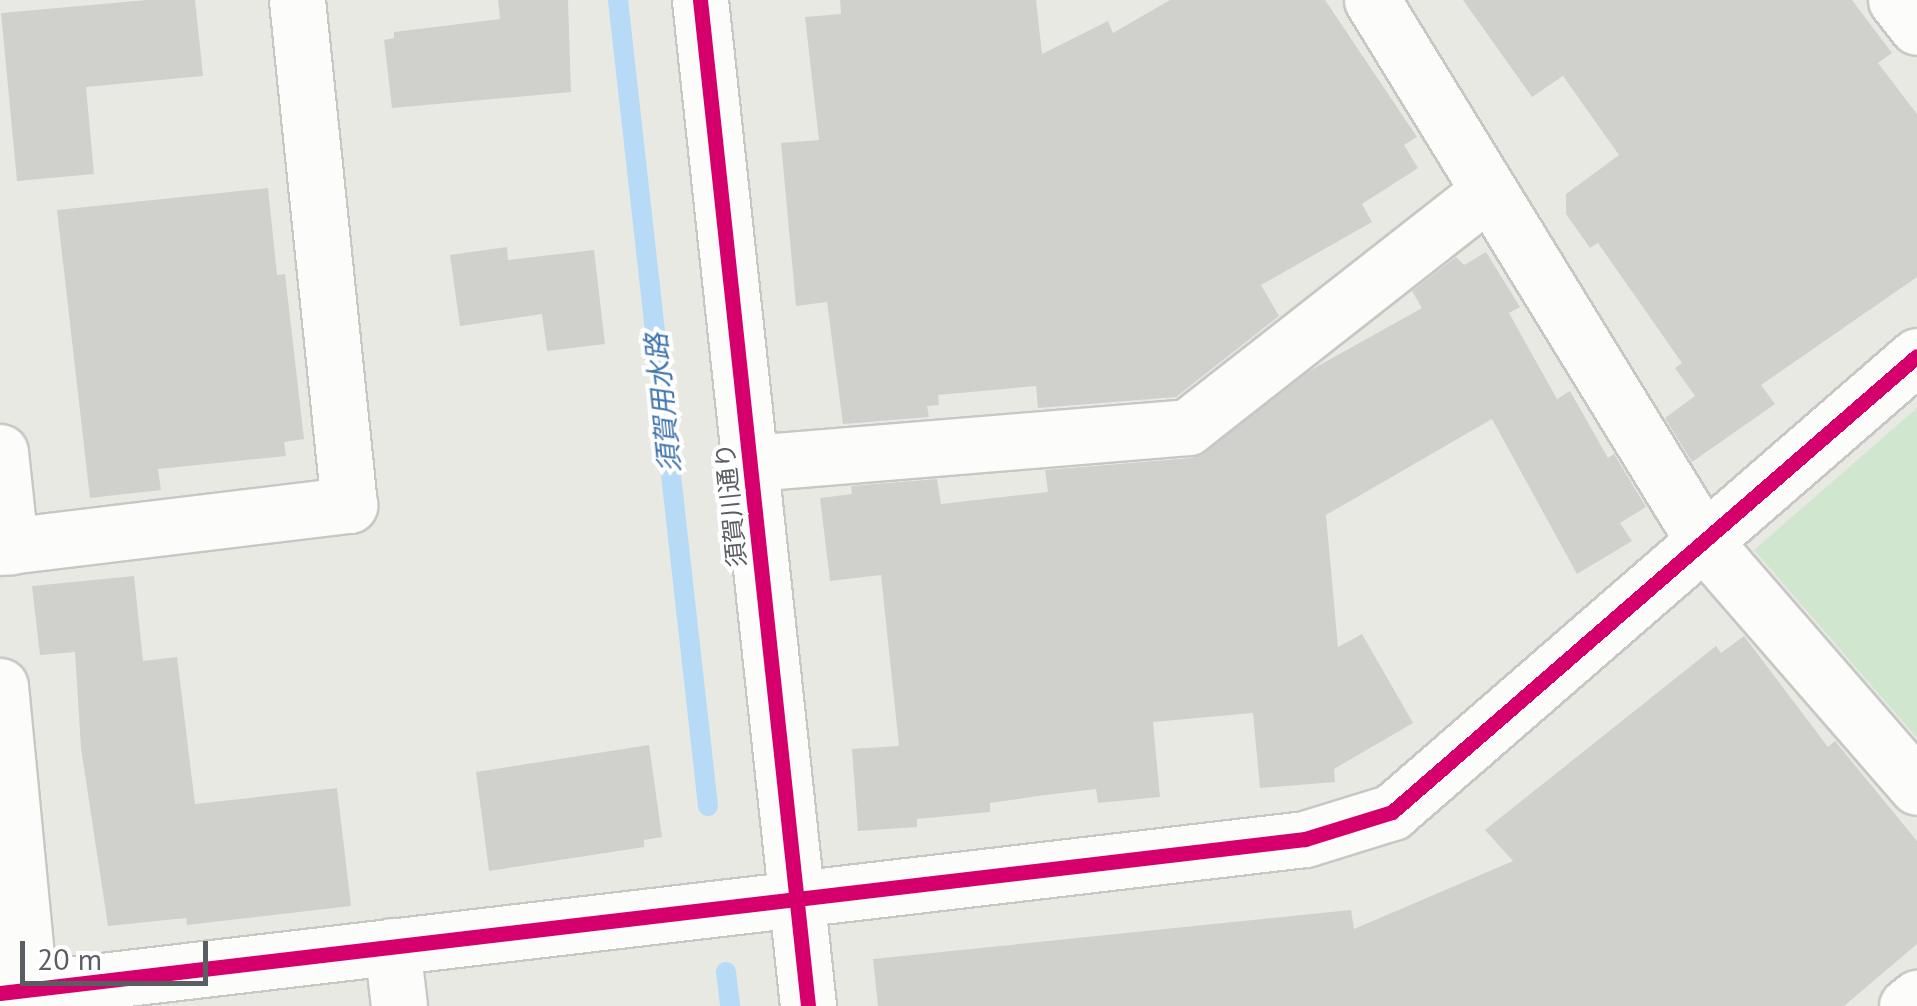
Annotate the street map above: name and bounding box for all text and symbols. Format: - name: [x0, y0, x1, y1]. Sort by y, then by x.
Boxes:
- water label: 須賀用水路: [639, 332, 687, 474]
- street label: 須賀川通り: [710, 441, 752, 569]
- scale bar: [25, 921, 212, 983]
- text: 20 m: [37, 939, 102, 978]

